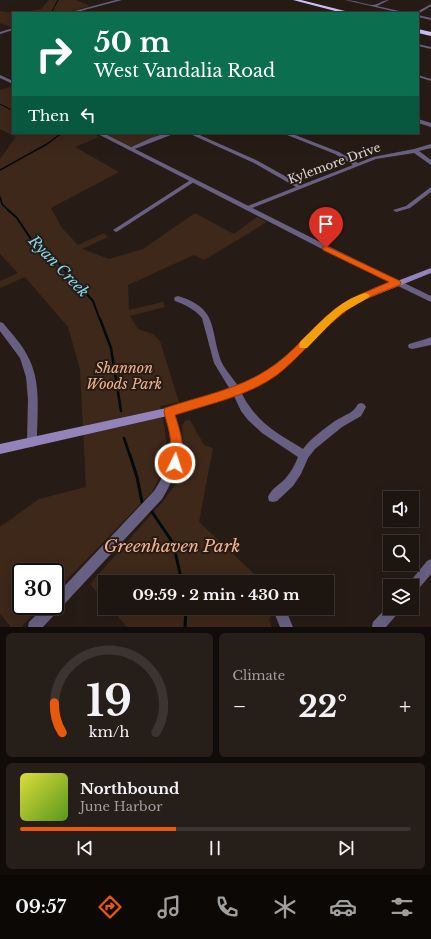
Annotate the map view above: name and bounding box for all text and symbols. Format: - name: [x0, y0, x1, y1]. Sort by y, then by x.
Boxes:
- text: 50 m: [94, 25, 170, 60]
- icon: right: [28, 28, 80, 80]
- text: West Vandalia Road: [94, 60, 275, 82]
- icon: left: [77, 104, 99, 126]
- text: Then: [28, 106, 69, 125]
- street label: Kylemore Drive: [286, 139, 383, 187]
- pin: [309, 207, 343, 248]
- icon: arrive: [315, 213, 337, 235]
- water label: Ryan Creek: [24, 230, 93, 301]
- park label: Shannon Woods Park: [86, 359, 162, 393]
- position arrow: [154, 442, 196, 484]
- map controls: [383, 491, 419, 615]
- button: sound: [383, 491, 419, 527]
- button: search: [383, 535, 419, 571]
- park label: Greenhaven Park: [104, 536, 240, 557]
- speed limit sign: 30: [12, 563, 64, 615]
- button: layers: [383, 579, 419, 615]
- text: 09:59 · 2 min · 430 m: [132, 585, 300, 604]
- text: Climate: [233, 667, 285, 684]
- text: 19: [86, 676, 132, 727]
- text: 22°: [298, 688, 347, 725]
- text: −: [233, 693, 246, 720]
- text: +: [399, 693, 411, 720]
- text: km/h: [89, 723, 130, 741]
- text: Northbound: [80, 779, 179, 798]
- text: June Harbor: [80, 798, 162, 815]
- icon: previous: [74, 837, 96, 859]
- icon: pause: [204, 837, 226, 859]
- icon: next: [335, 837, 357, 859]
- icon: directions: [96, 893, 124, 921]
- icon: music: [155, 893, 183, 921]
- icon: phone: [213, 893, 241, 921]
- icon: climate: [271, 893, 299, 921]
- icon: car: [329, 893, 357, 921]
- icon: filters: [388, 893, 416, 921]
- text: 09:57: [15, 896, 66, 918]

